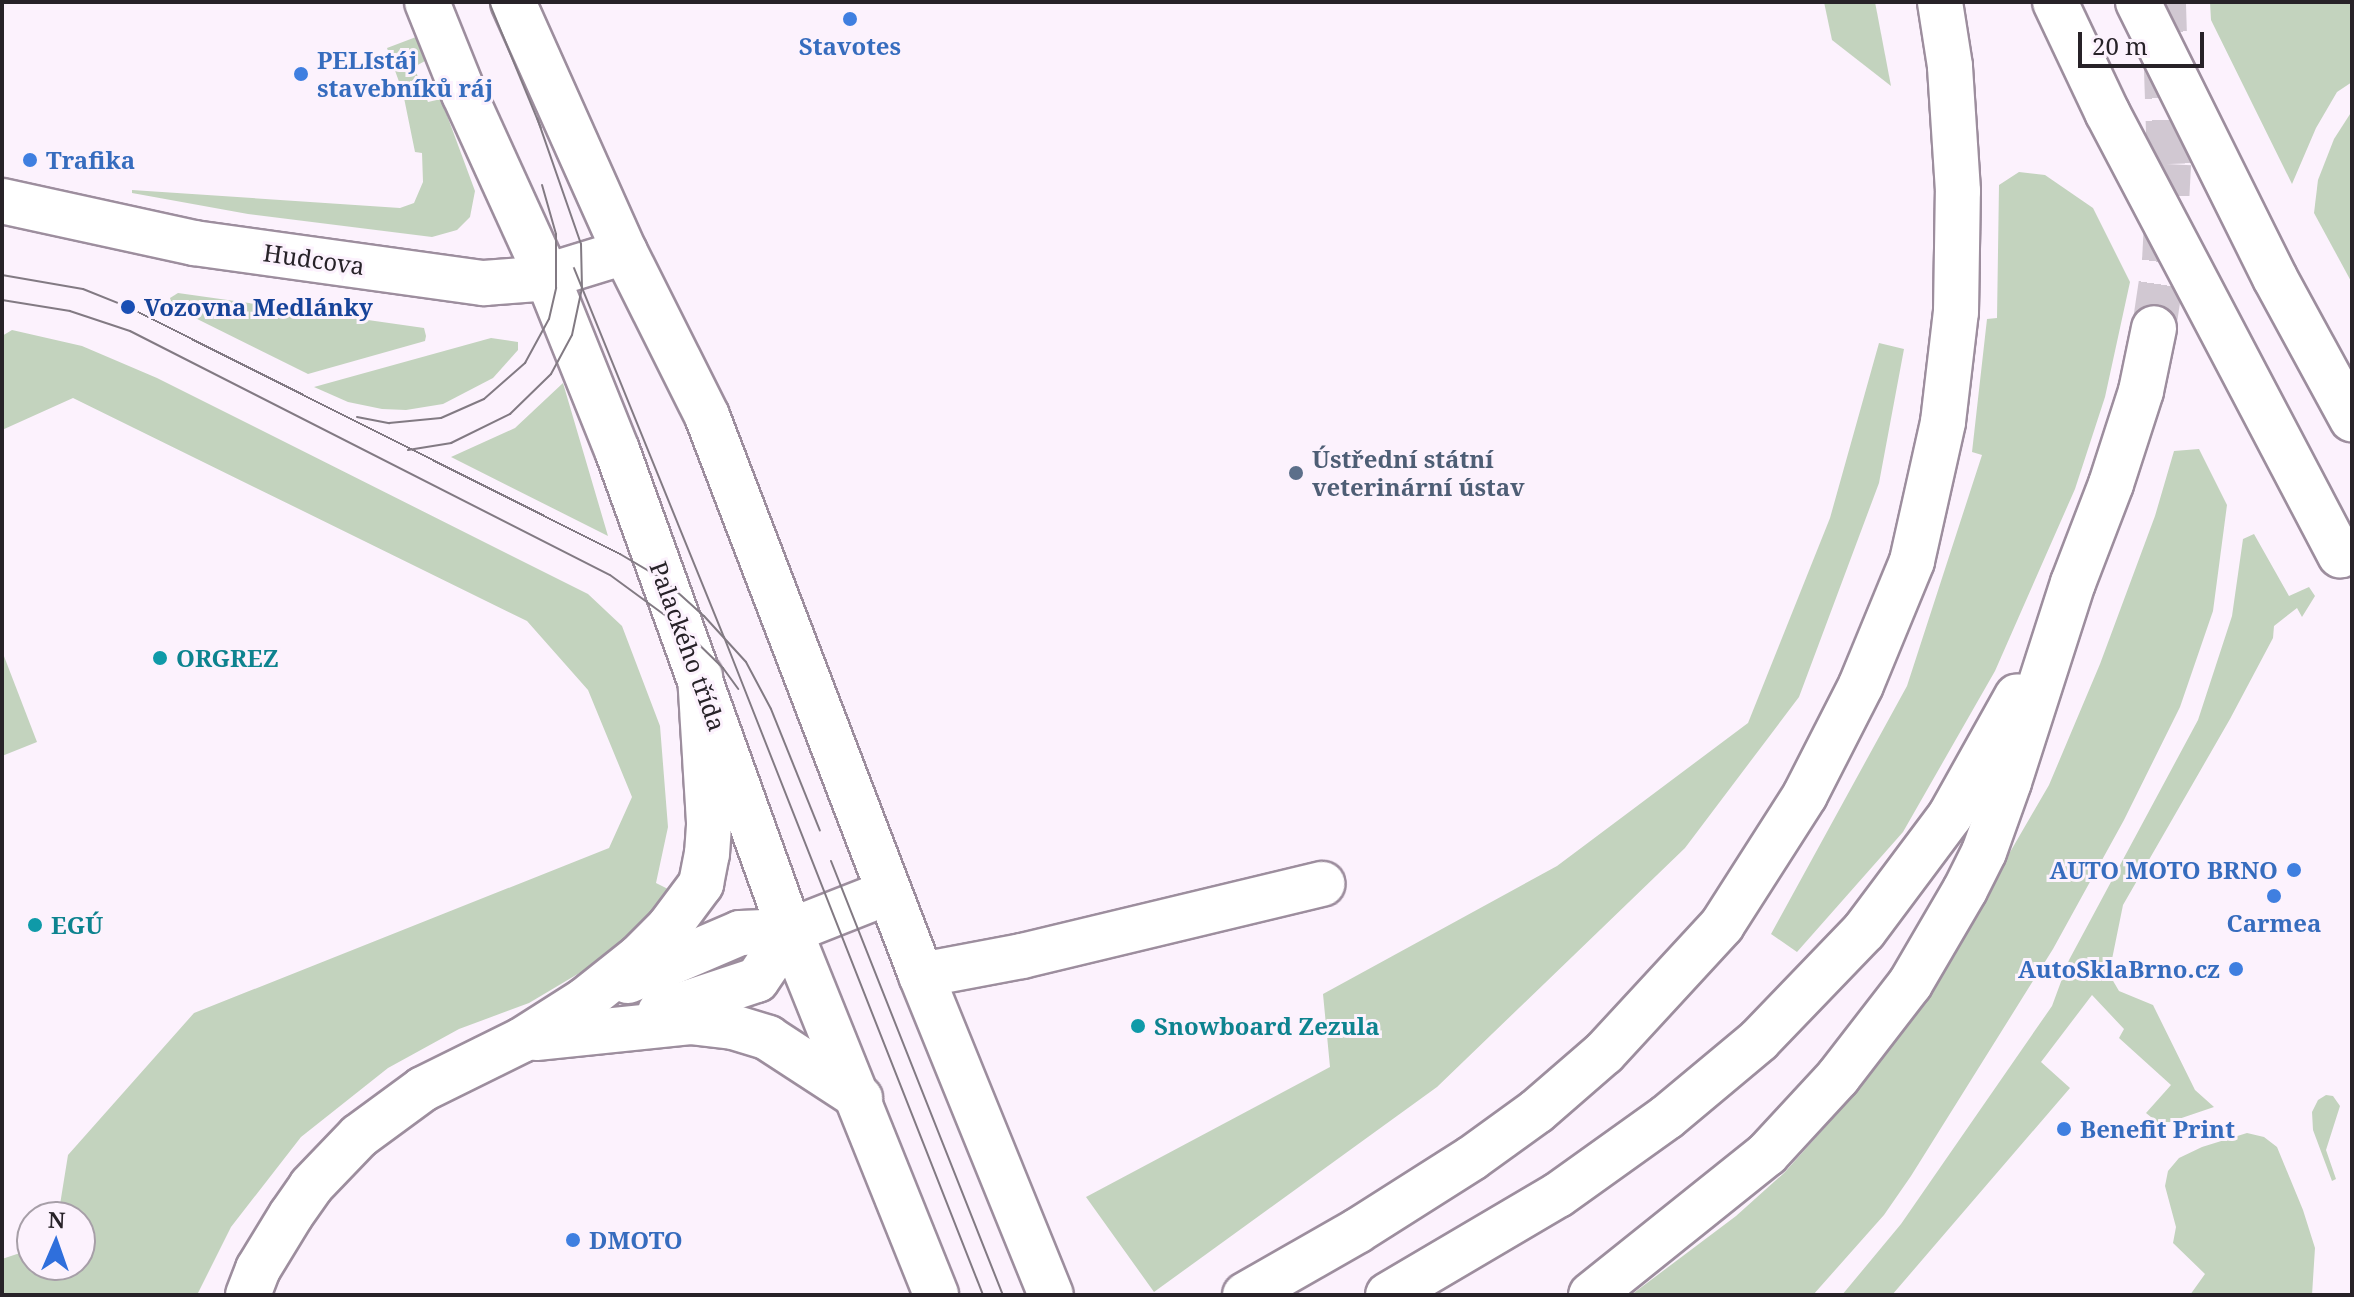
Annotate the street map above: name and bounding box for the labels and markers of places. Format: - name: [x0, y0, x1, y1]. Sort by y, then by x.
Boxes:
- marker: Stavotes: [841, 10, 859, 28]
- place label: Stavotes: [799, 32, 901, 60]
- place label: PELIstáj stavebníků ráj: [317, 46, 493, 102]
- marker: PELIstáj stavebníků ráj: [292, 65, 310, 83]
- place label: Trafika: [46, 146, 135, 174]
- marker: Trafika: [21, 151, 39, 169]
- place label: Vozovna Medlánky: [144, 293, 373, 321]
- marker: Vozovna Medlánky: [119, 298, 137, 316]
- place label: Ústřední státní veterinární ústav: [1312, 445, 1525, 501]
- marker: Ústřední státní veterinární ústav: [1287, 464, 1305, 482]
- place label: ORGREZ: [176, 644, 279, 672]
- marker: ORGREZ: [151, 649, 169, 667]
- place label: AUTO MOTO BRNO: [2050, 856, 2278, 884]
- marker: AUTO MOTO BRNO: [2285, 861, 2303, 879]
- marker: Carmea: [2265, 887, 2283, 905]
- place label: Carmea: [2227, 909, 2321, 937]
- place label: EGÚ: [51, 911, 103, 939]
- marker: EGÚ: [26, 916, 44, 934]
- place label: AutoSklaBrno.cz: [2018, 955, 2220, 983]
- marker: AutoSklaBrno.cz: [2227, 960, 2245, 978]
- place label: Snowboard Zezula: [1154, 1012, 1380, 1040]
- marker: Snowboard Zezula: [1129, 1017, 1147, 1035]
- place label: Benefit Print: [2080, 1115, 2235, 1143]
- marker: Benefit Print: [2055, 1120, 2073, 1138]
- place label: DMOTO: [589, 1226, 683, 1254]
- marker: DMOTO: [564, 1231, 582, 1249]

